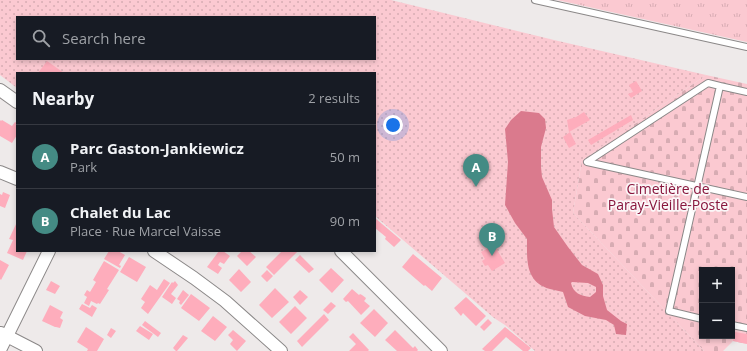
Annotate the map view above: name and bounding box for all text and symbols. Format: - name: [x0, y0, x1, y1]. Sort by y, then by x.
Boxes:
- search box: [16, 16, 376, 60]
- icon: search: [30, 27, 52, 49]
- text: Search here: [62, 28, 146, 48]
- text: Nearby: [32, 87, 94, 110]
- text: 2 results: [308, 89, 360, 107]
- your location: [383, 115, 403, 135]
- text: Parc Gaston-Jankiewicz: [70, 138, 244, 158]
- text: A: [41, 148, 49, 166]
- text: 50 m: [330, 148, 360, 166]
- pin: A: [463, 154, 489, 187]
- text: Park: [70, 158, 97, 176]
- park label: Cimetière de Paray-Vieille-Poste: [608, 179, 728, 214]
- text: Chalet du Lac: [70, 202, 171, 222]
- text: B: [41, 212, 49, 230]
- text: 90 m: [330, 212, 360, 230]
- text: Place · Rue Marcel Vaisse: [70, 222, 221, 240]
- pin: B: [479, 223, 505, 256]
- map controls: [699, 267, 735, 339]
- button: +: [699, 267, 735, 303]
- button: −: [699, 303, 735, 339]

